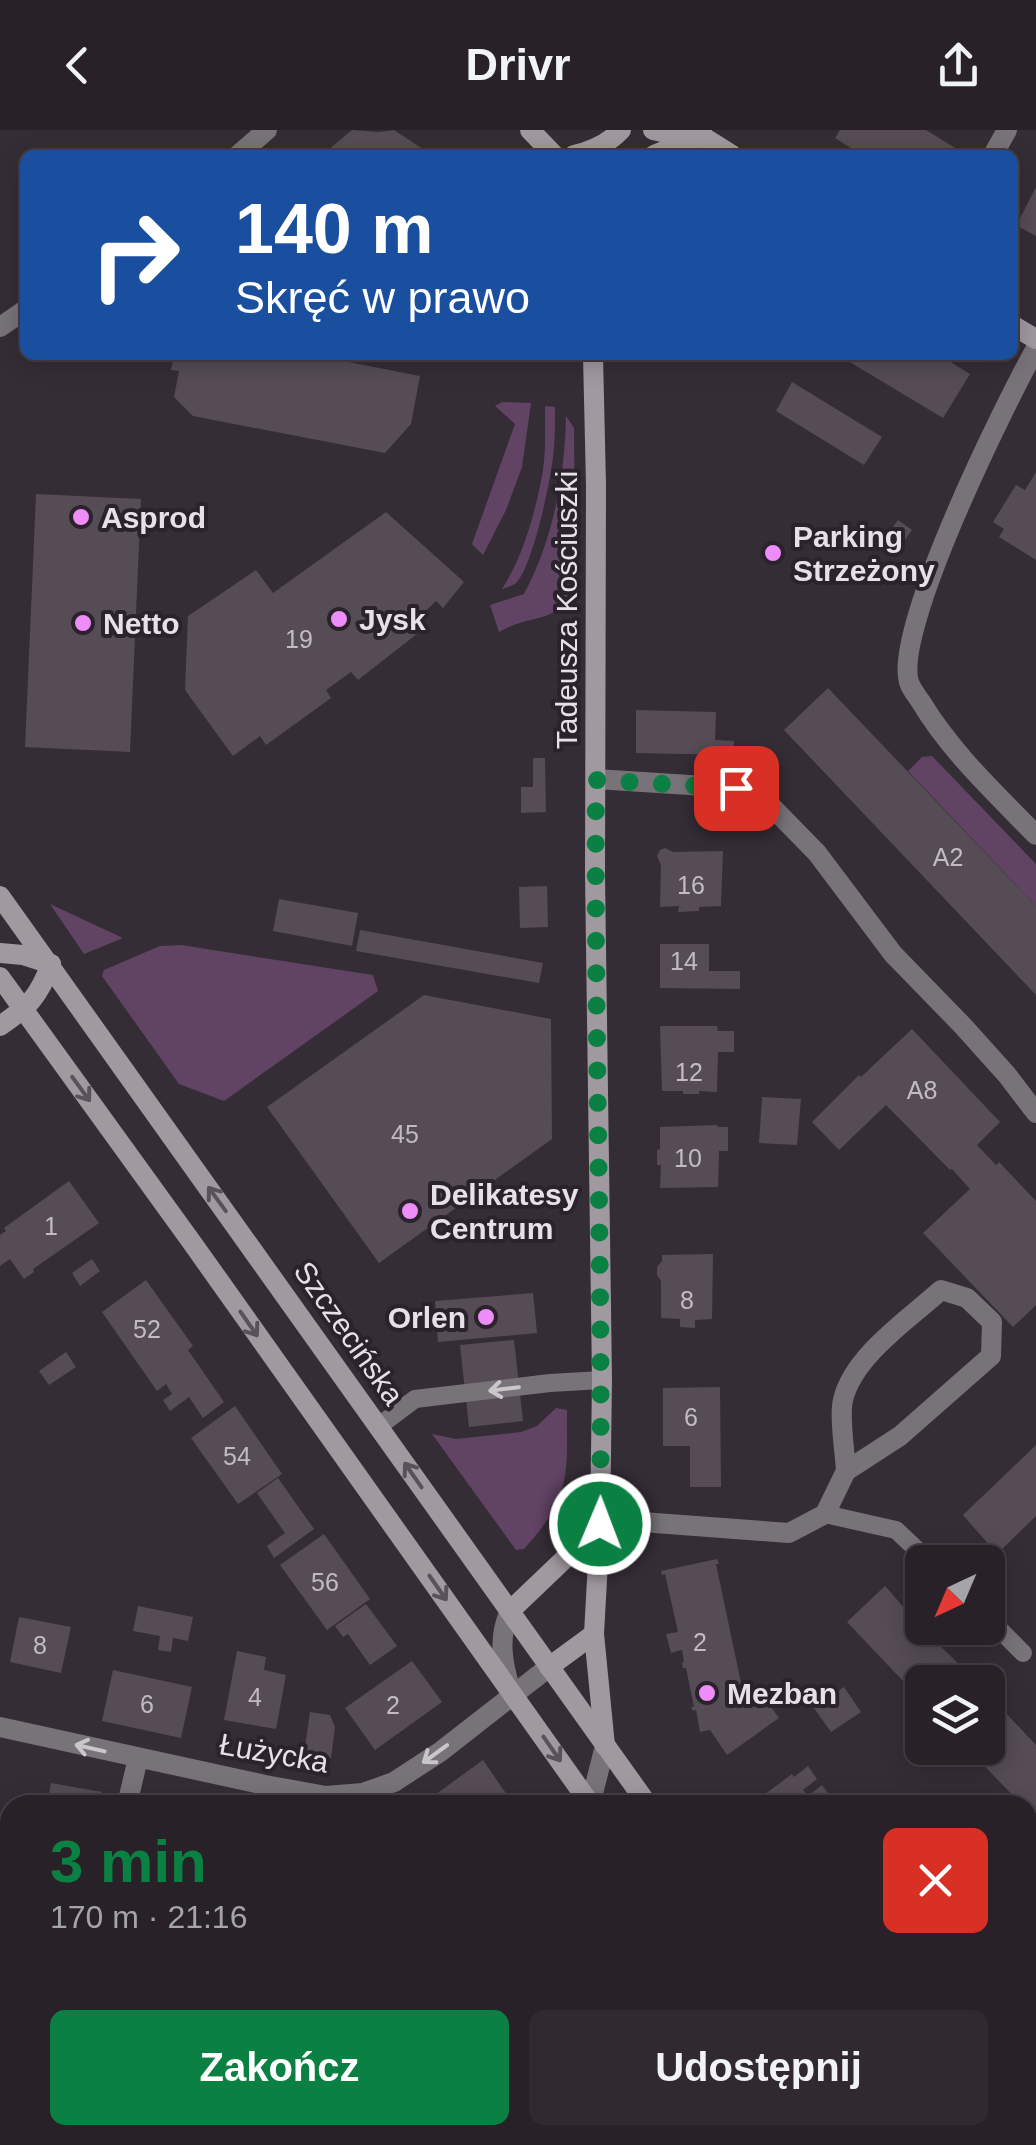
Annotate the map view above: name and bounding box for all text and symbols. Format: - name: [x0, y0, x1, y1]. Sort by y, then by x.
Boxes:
- icon: back: [50, 38, 105, 93]
- icon: share: [931, 38, 986, 93]
- text: Drivr: [465, 39, 571, 90]
- icon: right: [70, 190, 200, 320]
- text: 140 m: [235, 190, 433, 268]
- text: Skręć w prawo: [235, 272, 530, 323]
- street label: Tadeusza Kościuszki: [550, 471, 583, 749]
- place label: Asprod: [101, 501, 206, 534]
- marker: Asprod: [70, 506, 92, 528]
- place label: Parking Strzeżony: [793, 520, 935, 587]
- marker: Parking Strzeżony: [762, 542, 784, 564]
- place label: Jysk: [359, 603, 426, 636]
- place label: Netto: [103, 607, 180, 640]
- marker: Jysk: [328, 608, 350, 630]
- marker: Netto: [72, 612, 94, 634]
- house number: 19: [285, 625, 313, 653]
- pin: [694, 746, 779, 831]
- icon: arrive: [709, 761, 764, 816]
- house number: A2: [933, 843, 963, 871]
- house number: 16: [677, 871, 705, 899]
- house number: 14: [670, 947, 698, 975]
- house number: 12: [675, 1058, 703, 1086]
- one-way arrow: [70, 1075, 91, 1102]
- house number: A8: [907, 1076, 937, 1104]
- house number: 45: [391, 1120, 419, 1148]
- house number: 10: [674, 1144, 702, 1172]
- place label: Delikatesy Centrum: [430, 1178, 579, 1245]
- one-way arrow: [207, 1186, 228, 1213]
- marker: Delikatesy Centrum: [399, 1200, 421, 1222]
- house number: 1: [44, 1212, 58, 1240]
- street label: Szczecińska: [288, 1255, 411, 1411]
- house number: 8: [680, 1286, 694, 1314]
- place label: Orlen: [388, 1301, 466, 1334]
- marker: Orlen: [475, 1306, 497, 1328]
- one-way arrow: [238, 1309, 259, 1337]
- house number: 52: [133, 1315, 161, 1343]
- one-way arrow: [489, 1380, 521, 1399]
- house number: 6: [684, 1403, 698, 1431]
- house number: 54: [223, 1442, 251, 1470]
- one-way arrow: [403, 1461, 424, 1489]
- position arrow: [548, 1472, 652, 1576]
- north arrow: [905, 1545, 1005, 1645]
- map controls: [905, 1545, 1005, 1765]
- house number: 56: [311, 1568, 339, 1596]
- one-way arrow: [427, 1574, 448, 1602]
- house number: 2: [693, 1628, 707, 1656]
- house number: 8: [33, 1631, 47, 1659]
- button: layers: [905, 1665, 1005, 1765]
- place label: Mezban: [727, 1677, 837, 1710]
- marker: Mezban: [696, 1682, 718, 1704]
- house number: 4: [248, 1683, 262, 1711]
- house number: 6: [140, 1690, 154, 1718]
- house number: 2: [386, 1691, 400, 1719]
- street label: Łużycka: [217, 1727, 331, 1779]
- one-way arrow: [541, 1735, 562, 1763]
- one-way arrow: [75, 1738, 107, 1756]
- one-way arrow: [422, 1743, 449, 1764]
- text: 3 min: [50, 1828, 207, 1895]
- button: close: [883, 1828, 988, 1933]
- text: 170 m · 21:16: [50, 1899, 247, 1935]
- button: Zakończ: [50, 2010, 509, 2125]
- button: Udostępnij: [529, 2010, 988, 2125]

